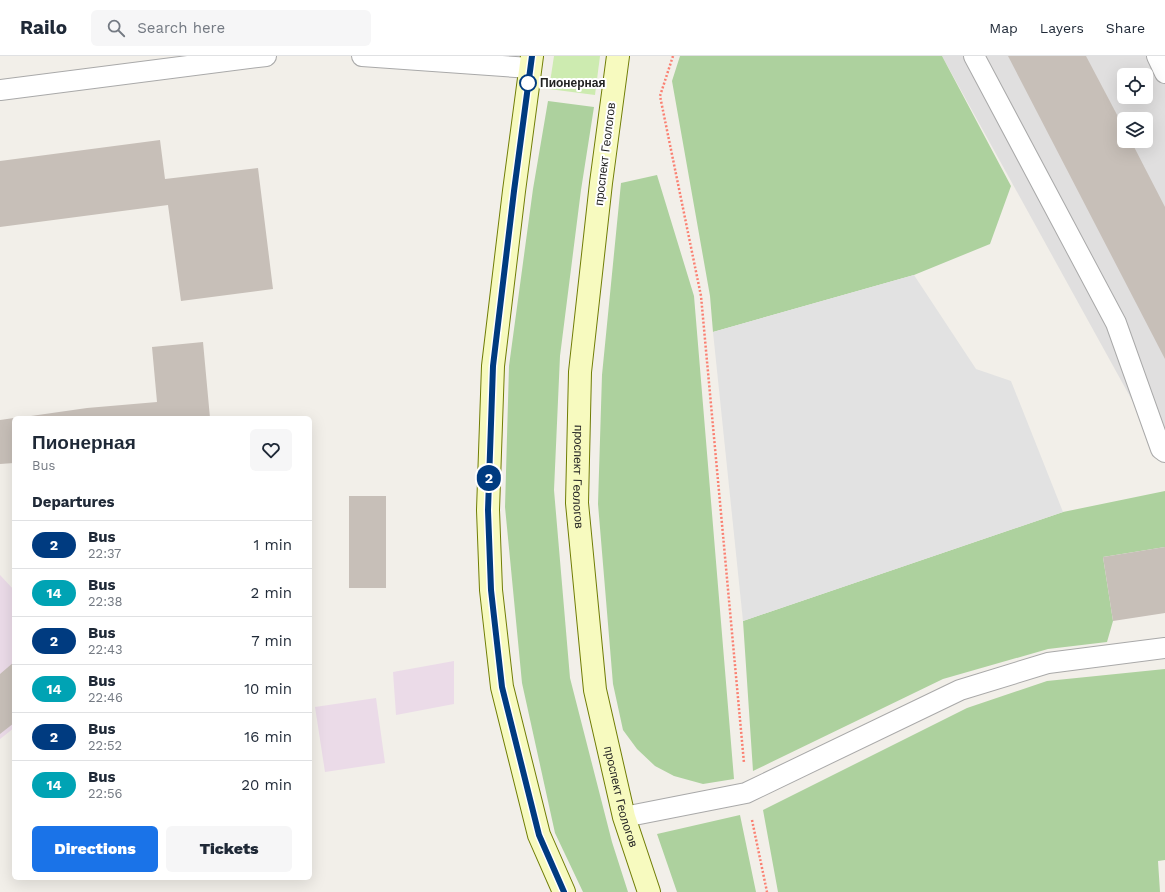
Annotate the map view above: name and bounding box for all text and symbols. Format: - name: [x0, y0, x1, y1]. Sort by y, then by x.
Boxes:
- search box: [91, 10, 371, 46]
- text: Railo: [20, 16, 67, 39]
- icon: search: [105, 17, 127, 39]
- text: Search here: [137, 19, 225, 37]
- text: Map: [989, 20, 1018, 36]
- text: Layers: [1040, 20, 1084, 36]
- text: Share: [1106, 20, 1145, 36]
- map controls: [1117, 68, 1153, 148]
- button: locate: [1117, 68, 1153, 104]
- marker: Пионерная: [519, 74, 537, 92]
- place label: Пионерная: [540, 76, 606, 90]
- street label: проспект Геологов: [592, 102, 618, 206]
- button: layers: [1117, 112, 1153, 148]
- street label: проспект Геологов: [570, 425, 586, 529]
- button: heart: [250, 429, 292, 471]
- text: Пионерная: [32, 431, 136, 454]
- text: Bus: [32, 458, 55, 473]
- line badge: 2: [476, 465, 502, 491]
- text: 2: [485, 470, 493, 486]
- text: Departures: [32, 493, 115, 511]
- text: Bus: [88, 528, 116, 546]
- text: 1 min: [253, 536, 292, 554]
- text: 2: [50, 537, 58, 553]
- text: 22:37: [88, 546, 121, 561]
- text: Bus: [88, 576, 116, 594]
- text: 2 min: [251, 584, 292, 602]
- text: 14: [46, 585, 62, 601]
- text: 22:38: [88, 594, 123, 609]
- text: Bus: [88, 624, 116, 642]
- text: 7 min: [251, 632, 292, 650]
- text: 2: [50, 633, 58, 649]
- text: 22:43: [88, 642, 123, 657]
- text: Bus: [88, 672, 116, 690]
- text: 10 min: [244, 680, 292, 698]
- text: 14: [46, 681, 62, 697]
- text: 22:46: [88, 690, 123, 705]
- text: Bus: [88, 720, 116, 738]
- text: 16 min: [244, 728, 292, 746]
- text: 2: [50, 729, 58, 745]
- text: 22:52: [88, 738, 122, 753]
- street label: проспект Геологов: [601, 745, 641, 849]
- text: Bus: [88, 768, 116, 786]
- text: 20 min: [241, 776, 292, 794]
- text: 14: [46, 777, 62, 793]
- text: 22:56: [88, 786, 122, 801]
- button: Directions: [32, 826, 158, 872]
- button: Tickets: [166, 826, 292, 872]

